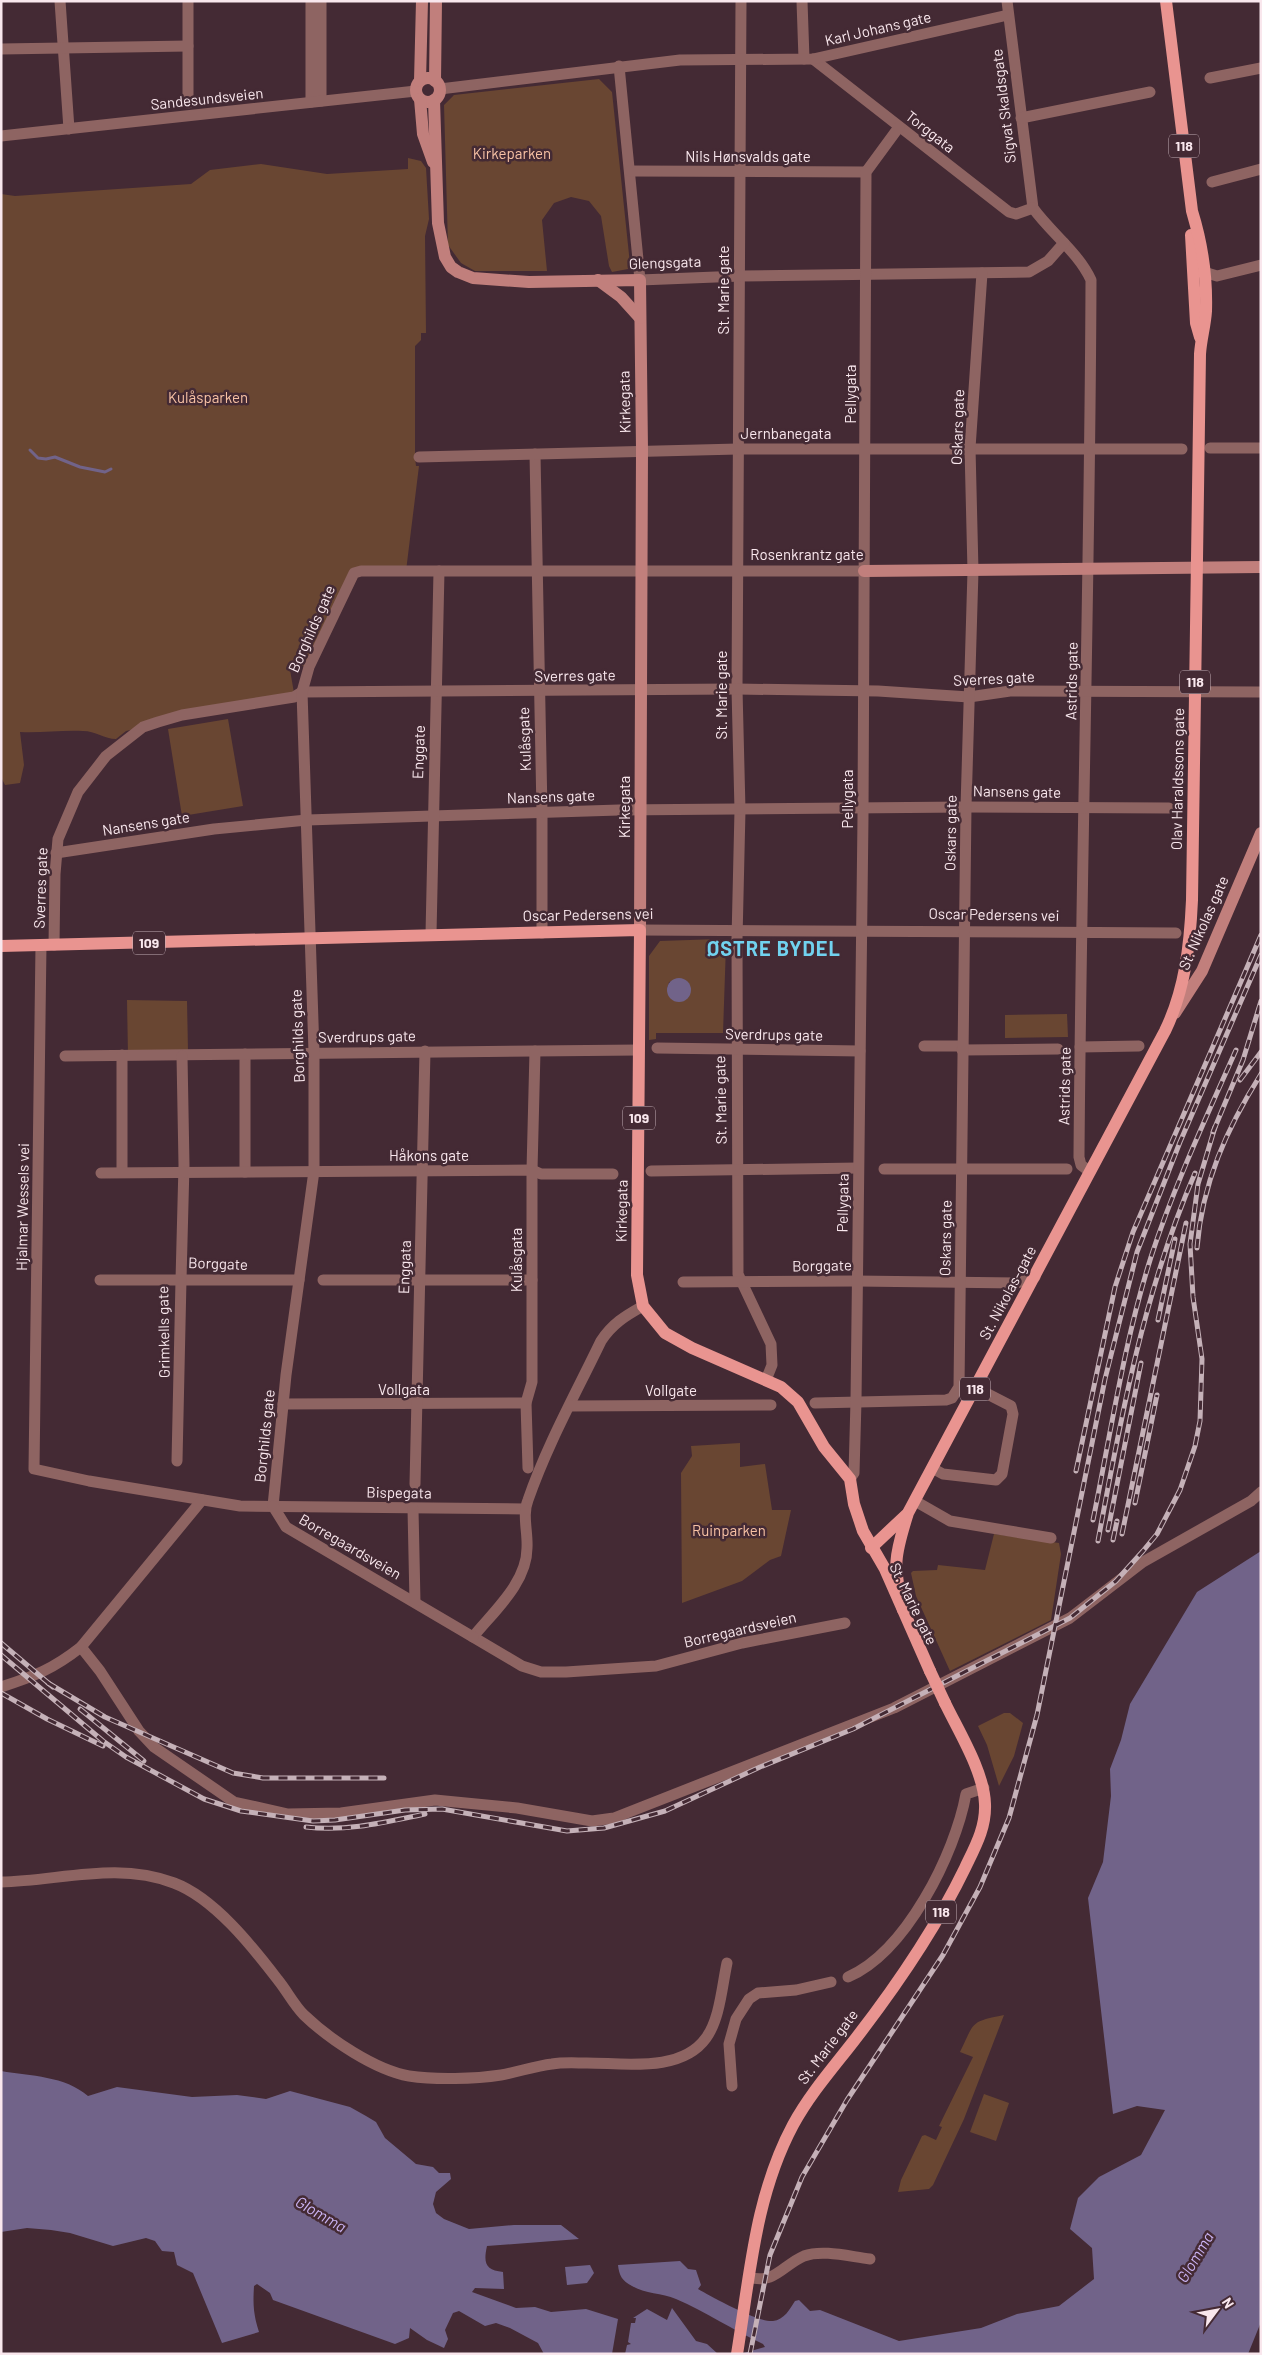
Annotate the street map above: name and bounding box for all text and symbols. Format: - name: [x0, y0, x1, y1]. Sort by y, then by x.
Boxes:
- street label: Karl Johans gate: [823, 7, 933, 49]
- street label: Sigvat Skaldsgate: [987, 48, 1019, 164]
- street label: Sandesundsveien: [150, 83, 264, 113]
- street label: Torggata: [902, 106, 959, 156]
- road number: 118: [1169, 134, 1199, 158]
- park label: Kirkeparken: [473, 144, 551, 162]
- street label: Nils Hønsvalds gate: [685, 147, 811, 165]
- street label: St. Marie gate: [714, 246, 732, 334]
- street label: Glengsgata: [628, 252, 702, 272]
- street label: Pellygata: [841, 365, 859, 423]
- street label: Kirkegata: [614, 371, 634, 433]
- park label: Kulåsparken: [168, 388, 248, 406]
- street label: Oskars gate: [947, 389, 967, 465]
- street label: Jernbanegata: [741, 424, 831, 442]
- street label: Rosenkrantz gate: [750, 545, 864, 563]
- street label: Borghilds gate: [284, 582, 338, 675]
- street label: Astrids gate: [1061, 642, 1081, 720]
- street label: St. Marie gate: [712, 651, 730, 739]
- street label: Sverres gate: [534, 665, 616, 685]
- street label: Sverres gate: [953, 667, 1035, 689]
- road number: 118: [1180, 670, 1210, 694]
- street label: Kulåsgate: [514, 707, 534, 772]
- street label: Olav Haraldssons gate: [1167, 708, 1187, 850]
- street label: Enggate: [408, 725, 428, 779]
- street label: Pellygata: [838, 770, 856, 828]
- street label: Kirkegata: [615, 776, 633, 838]
- street label: Nansens gate: [973, 781, 1061, 801]
- street label: Nansens gate: [507, 785, 595, 807]
- street label: Oskars gate: [940, 795, 960, 871]
- street label: Nansens gate: [101, 807, 191, 839]
- street label: Sverres gate: [30, 847, 50, 929]
- street label: St. Nikolas gate: [1174, 873, 1232, 972]
- street label: Oscar Pedersens vei: [522, 904, 654, 924]
- street label: Oscar Pedersens vei: [928, 904, 1060, 924]
- road number: 109: [133, 931, 165, 954]
- district label: ØSTRE BYDEL: [707, 936, 841, 960]
- street label: Borghilds gate: [286, 989, 308, 1083]
- street label: Sverdrups gate: [725, 1024, 823, 1044]
- street label: Sverdrups gate: [318, 1026, 416, 1046]
- street label: Astrids gate: [1054, 1047, 1074, 1125]
- street label: St. Marie gate: [710, 1055, 730, 1145]
- road number: 109: [623, 1106, 655, 1130]
- street label: Hjalmar Wessels vei: [12, 1143, 32, 1271]
- street label: Håkons gate: [389, 1146, 469, 1164]
- street label: Pellygata: [832, 1173, 852, 1233]
- street label: Kirkegata: [611, 1180, 631, 1242]
- street label: Oskars gate: [935, 1200, 955, 1276]
- street label: Kulåsgata: [507, 1228, 525, 1292]
- street label: Enggata: [394, 1240, 414, 1294]
- street label: St. Nikolas-gate: [975, 1242, 1039, 1343]
- street label: Borggate: [188, 1253, 248, 1273]
- street label: Borggate: [792, 1255, 852, 1275]
- street label: Grimkells gate: [153, 1286, 173, 1378]
- road number: 118: [960, 1378, 990, 1400]
- street label: Vollgata: [378, 1380, 430, 1398]
- street label: Vollgate: [645, 1381, 697, 1399]
- street label: Borghilds gate: [250, 1388, 278, 1483]
- street label: Bispegata: [366, 1482, 432, 1502]
- street label: Borregaardsveien: [296, 1510, 405, 1583]
- park label: Ruinparken: [692, 1521, 766, 1539]
- street label: St. Marie gate: [886, 1560, 941, 1647]
- street label: Borregaardsveien: [682, 1607, 798, 1651]
- road number: 118: [926, 1900, 956, 1924]
- street label: St. Marie gate: [793, 2005, 861, 2087]
- water label: Glomma: [292, 2191, 350, 2236]
- water label: Glomma: [1172, 2228, 1217, 2286]
- north arrow: [1192, 2285, 1242, 2335]
- text: N: [1219, 2294, 1238, 2311]

